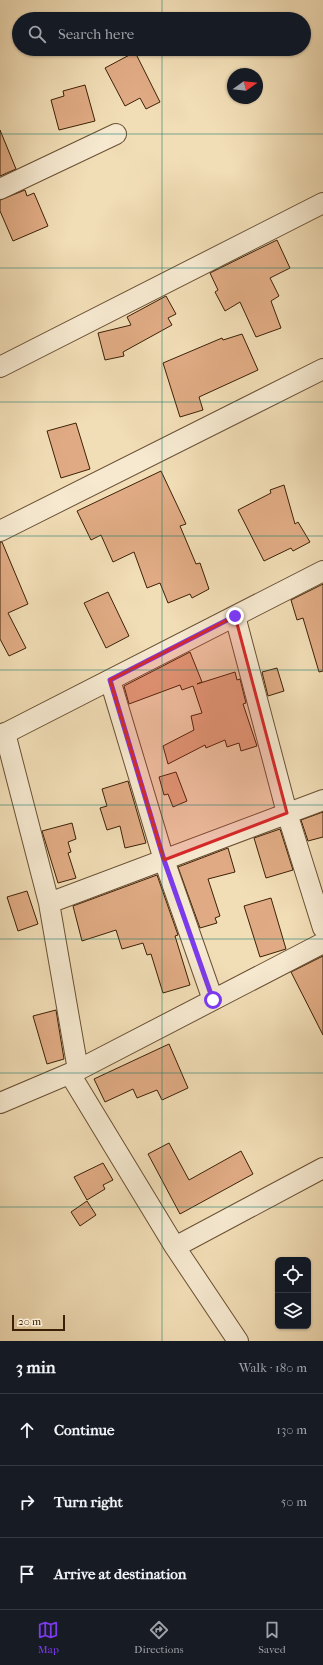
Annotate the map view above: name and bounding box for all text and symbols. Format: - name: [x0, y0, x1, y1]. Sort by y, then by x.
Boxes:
- search box: [12, 12, 311, 56]
- icon: search: [26, 23, 48, 45]
- text: Search here: [58, 25, 134, 43]
- north arrow: [227, 68, 263, 104]
- route end: [226, 607, 244, 625]
- route start: [204, 991, 222, 1009]
- map controls: [275, 1257, 311, 1329]
- button: locate: [275, 1257, 311, 1293]
- button: layers: [275, 1293, 311, 1329]
- scale bar: [12, 1313, 65, 1332]
- text: 20 m: [18, 1315, 41, 1328]
- text: 3 min: [16, 1357, 56, 1377]
- text: Walk · 180 m: [239, 1360, 307, 1375]
- icon: ahead: [16, 1419, 38, 1441]
- text: Continue: [54, 1421, 114, 1439]
- text: 130 m: [276, 1422, 307, 1437]
- icon: right: [16, 1491, 38, 1513]
- text: Turn right: [54, 1493, 123, 1511]
- text: 50 m: [281, 1494, 307, 1509]
- icon: arrive: [16, 1563, 38, 1585]
- text: Arrive at destination: [54, 1565, 186, 1583]
- tab: Map: [37, 1619, 59, 1656]
- tab: Directions: [134, 1619, 184, 1656]
- tab: Saved: [258, 1619, 286, 1656]

